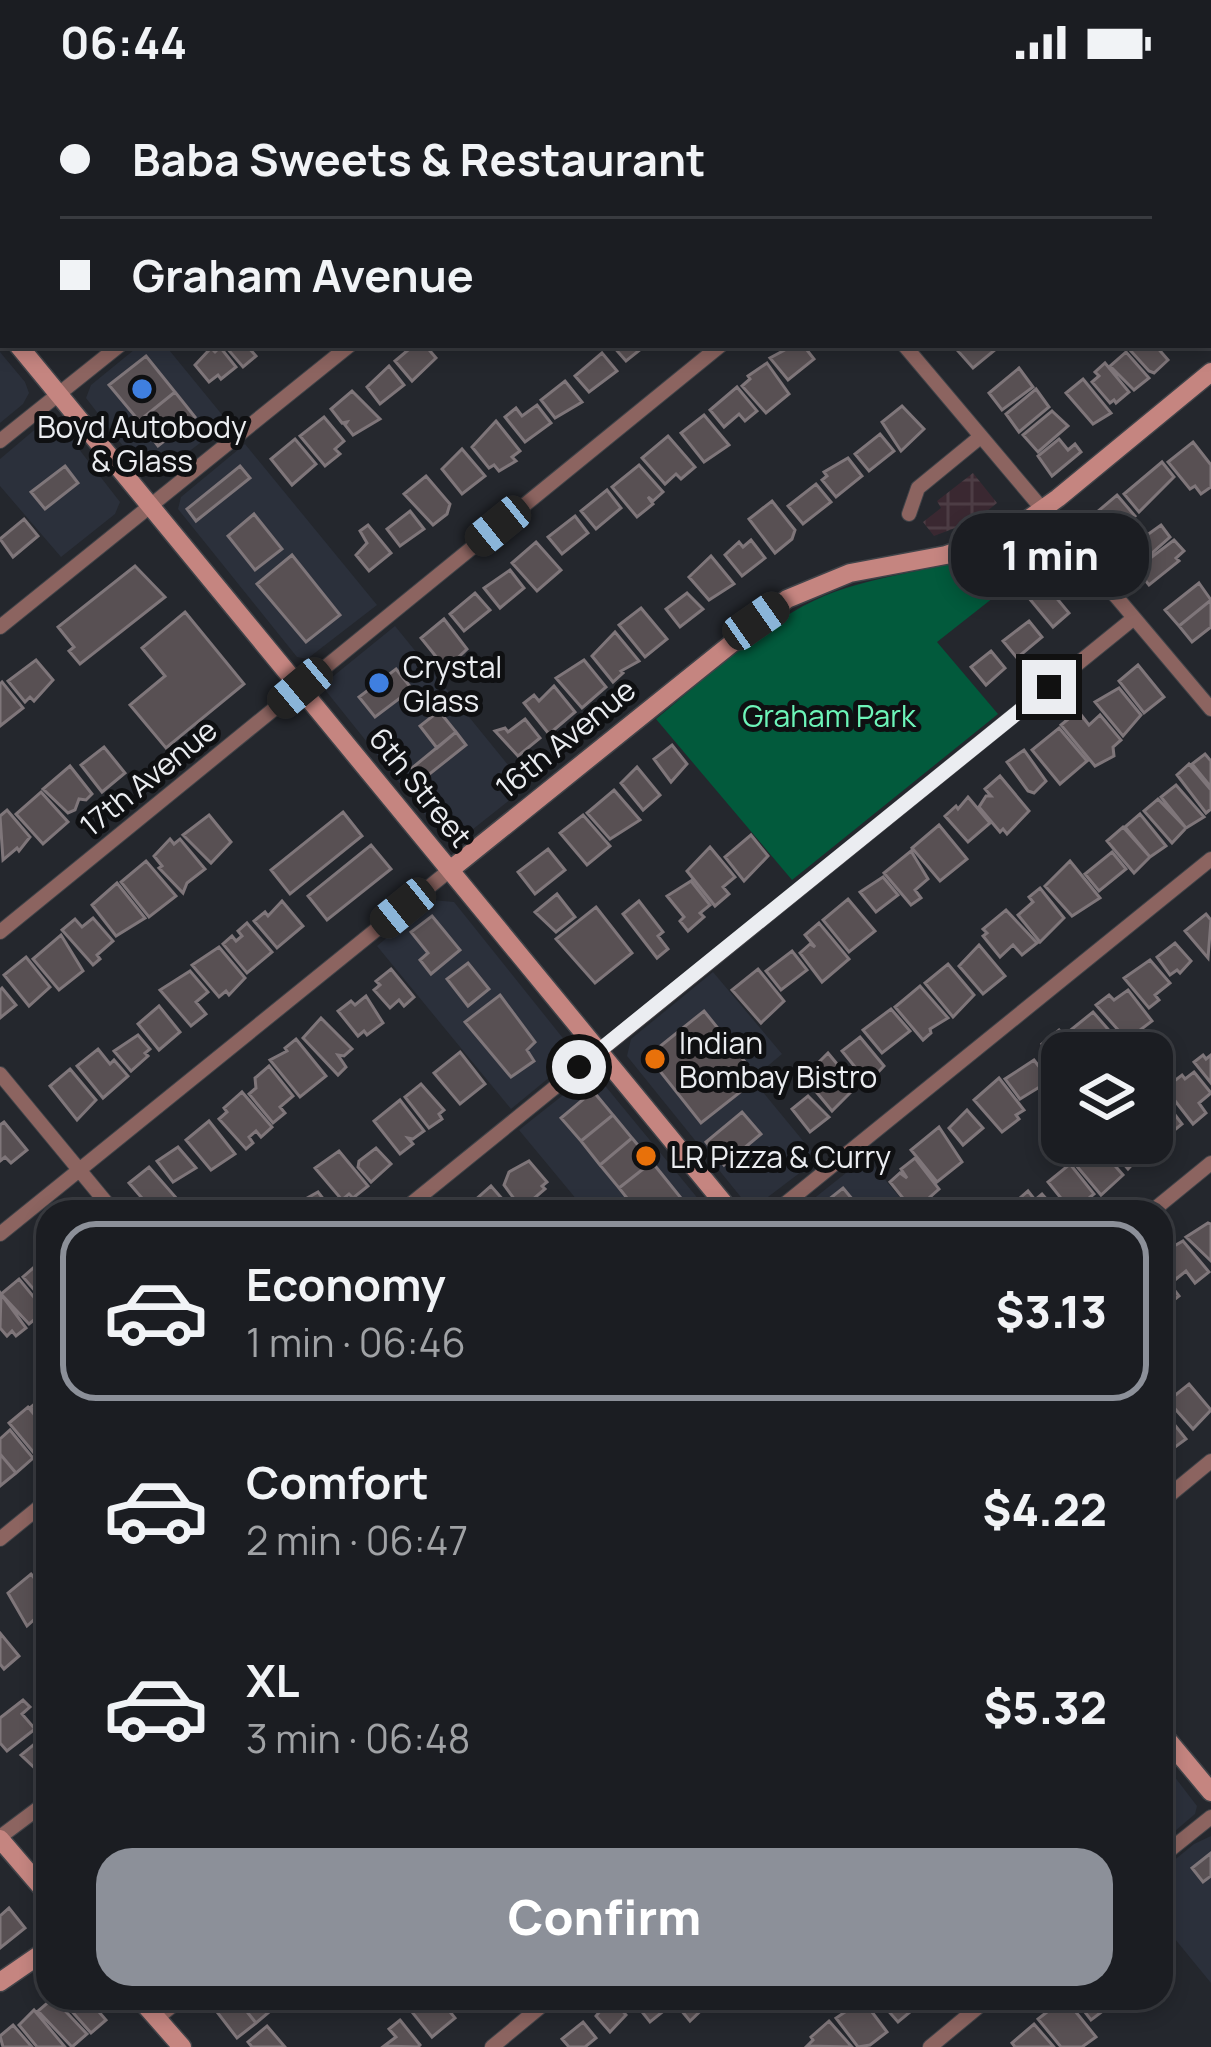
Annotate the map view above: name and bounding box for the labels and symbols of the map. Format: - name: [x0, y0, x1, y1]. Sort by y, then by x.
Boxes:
- marker: Boyd Autobody & Glass: [129, 376, 155, 402]
- place label: Boyd Autobody & Glass: [37, 406, 247, 481]
- car: [459, 489, 537, 563]
- callout: 1 min: [950, 513, 1148, 597]
- car: [716, 586, 796, 656]
- place label: Crystal Glass: [403, 646, 502, 721]
- car: [261, 651, 339, 725]
- route end: [1022, 660, 1076, 714]
- street label: 16th Avenue: [486, 669, 644, 807]
- marker: Crystal Glass: [366, 670, 392, 696]
- park label: Graham Park: [742, 695, 917, 736]
- street label: 17th Avenue: [71, 709, 225, 845]
- street label: 6th Street: [360, 719, 482, 855]
- car: [364, 871, 442, 945]
- place label: Indian Bombay Bistro: [679, 1022, 877, 1097]
- route start: [552, 1040, 606, 1094]
- marker: Indian Bombay Bistro: [642, 1046, 668, 1072]
- place label: LR Pizza & Curry: [670, 1136, 891, 1177]
- marker: LR Pizza & Curry: [633, 1143, 659, 1169]

